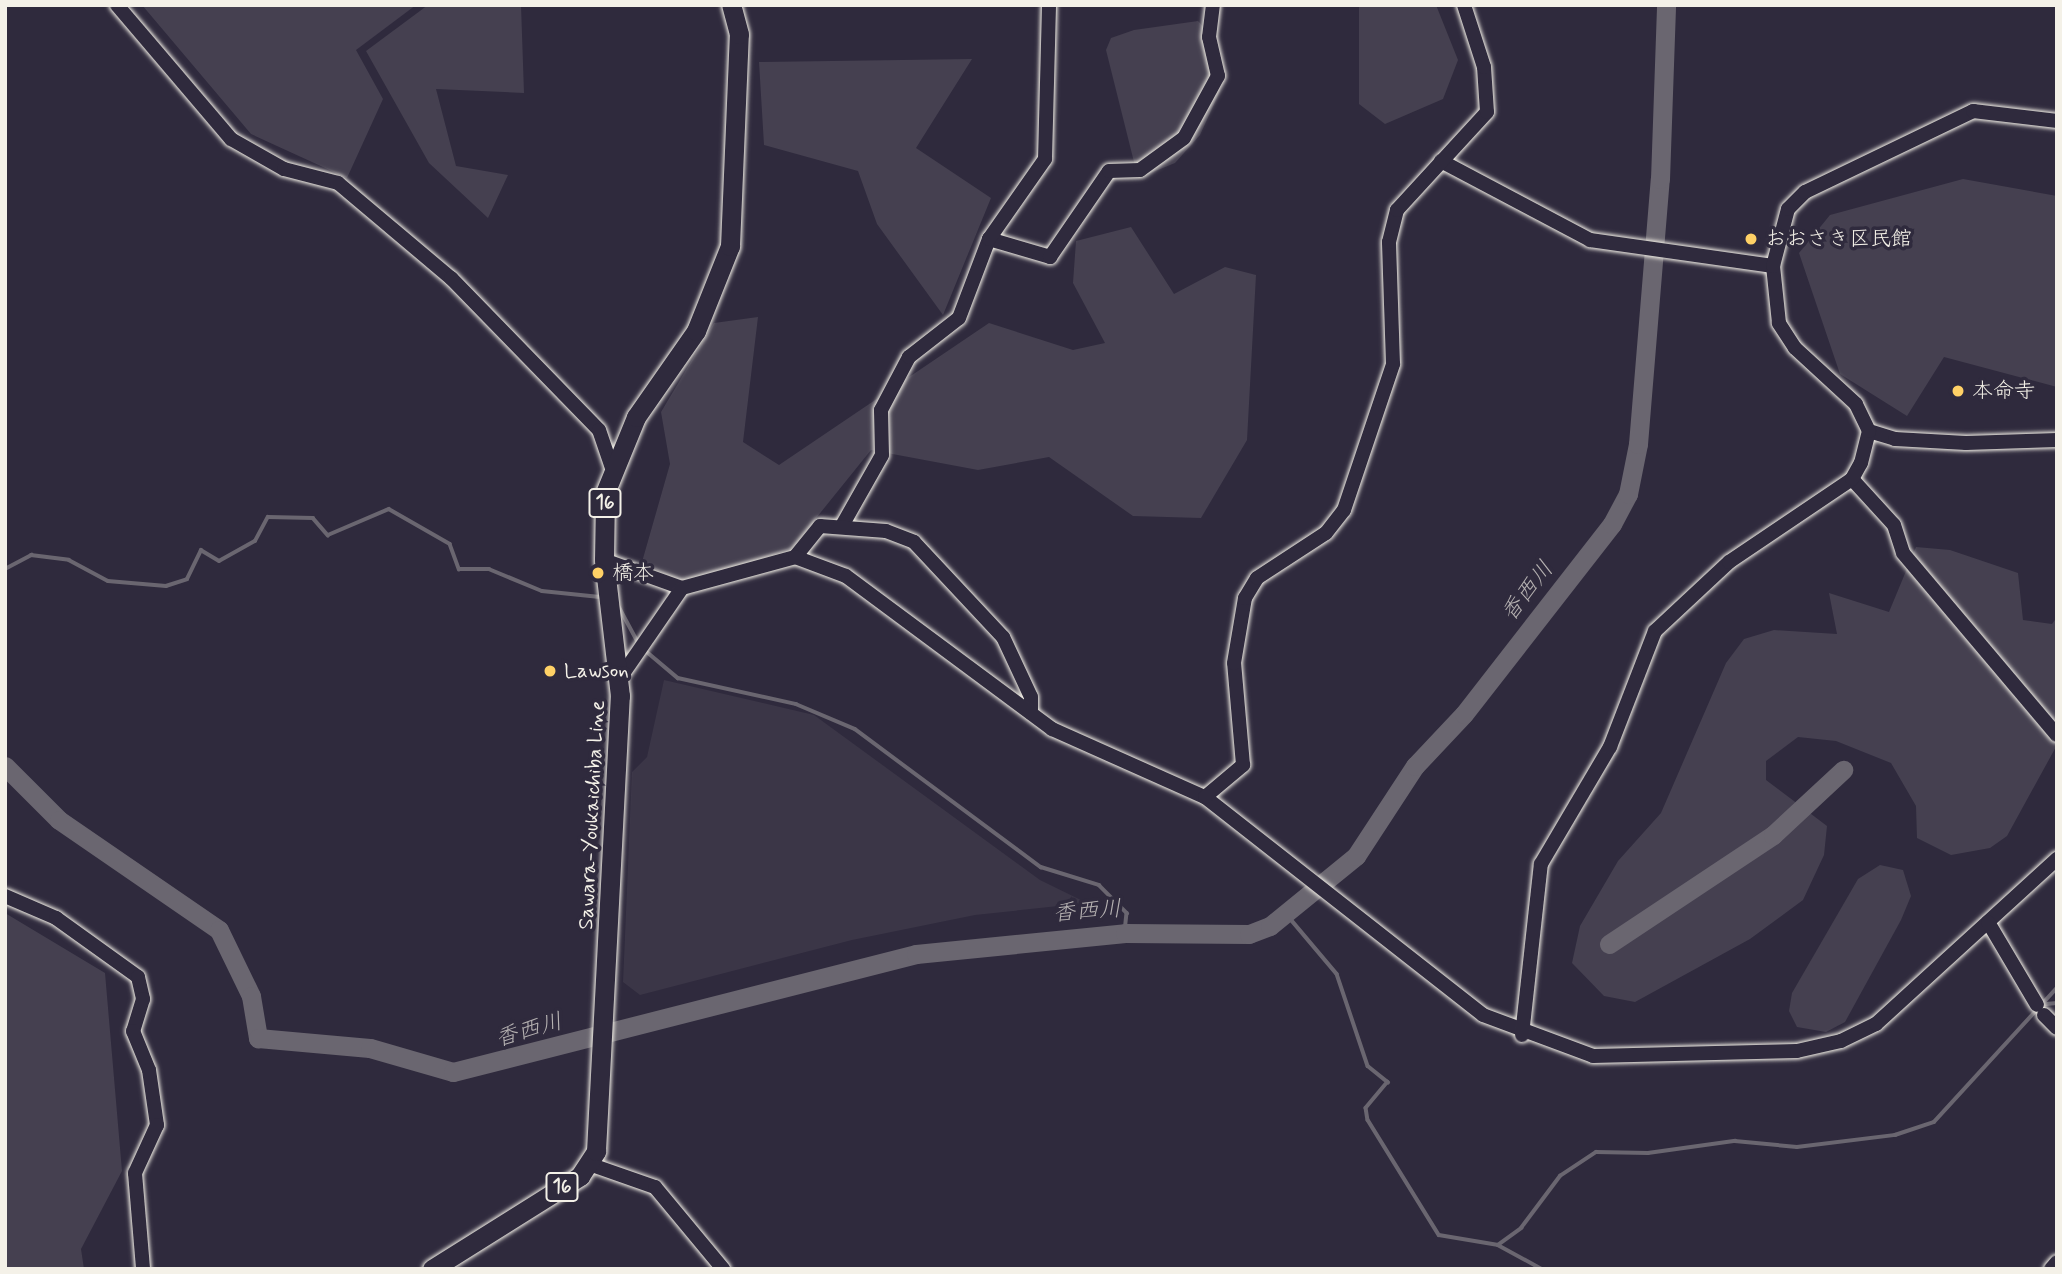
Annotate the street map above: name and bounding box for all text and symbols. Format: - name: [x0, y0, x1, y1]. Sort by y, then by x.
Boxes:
- place label: おおさき区民館: [1765, 226, 1912, 252]
- marker: おおさき区民館: [1743, 231, 1759, 247]
- place label: 本命寺: [1972, 378, 2035, 404]
- marker: 本命寺: [1950, 383, 1966, 399]
- road number: 16: [588, 488, 622, 518]
- water label: 香西川: [1496, 556, 1560, 628]
- place label: 橋本: [612, 560, 654, 586]
- marker: 橋本: [590, 565, 606, 581]
- place label: Lawson: [564, 658, 629, 684]
- marker: Lawson: [542, 663, 558, 679]
- street label: Sawara-Youkaichiba Line: [574, 701, 610, 929]
- water label: 香西川: [1052, 896, 1122, 928]
- water label: 香西川: [492, 1008, 566, 1054]
- road number: 16: [544, 1172, 580, 1203]

